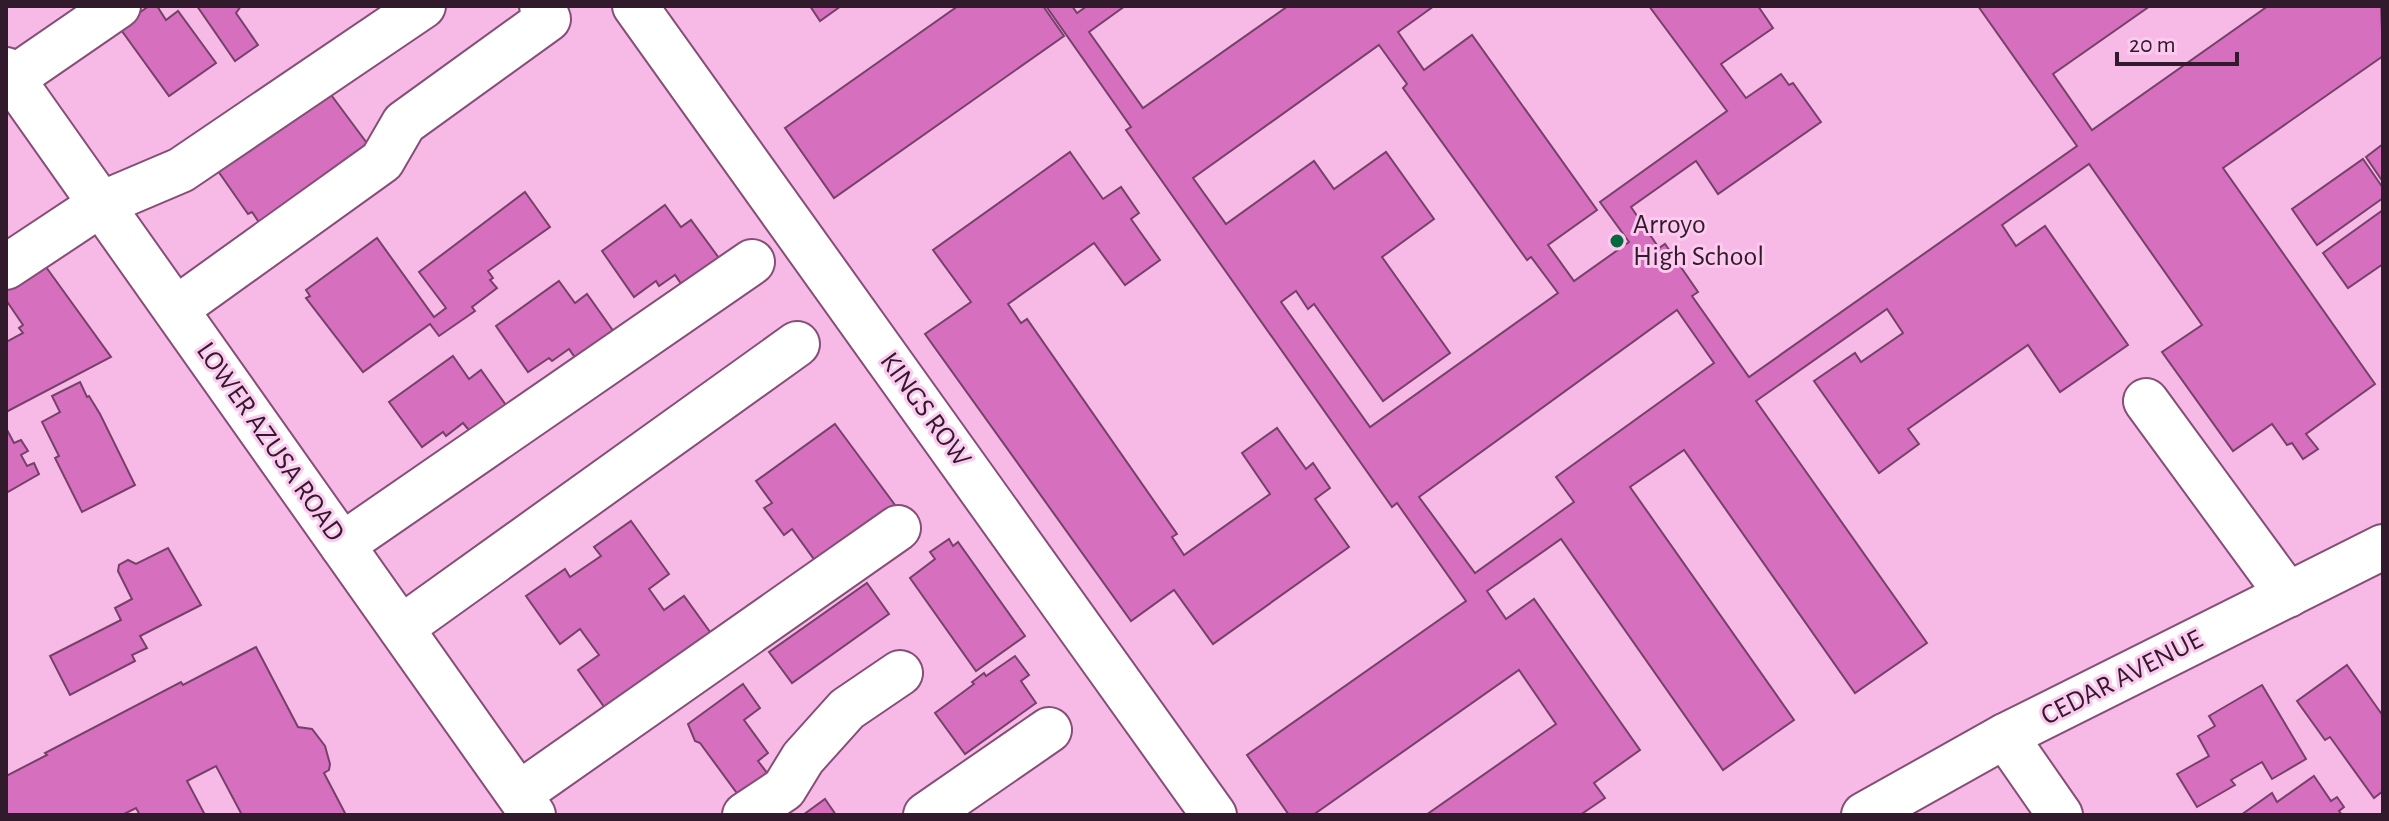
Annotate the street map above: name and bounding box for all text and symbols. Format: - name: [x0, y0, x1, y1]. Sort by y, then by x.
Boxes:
- scale bar: [2117, 16, 2237, 66]
- text: 20 m: [2129, 33, 2176, 57]
- place label: Arroyo High School: [1633, 211, 1764, 271]
- marker: Arroyo High School: [1608, 232, 1626, 250]
- street label: LOWER AZUSA ROAD: [191, 337, 349, 547]
- street label: KINGS ROW: [874, 348, 976, 472]
- street label: CEDAR AVENUE: [2037, 625, 2207, 731]

